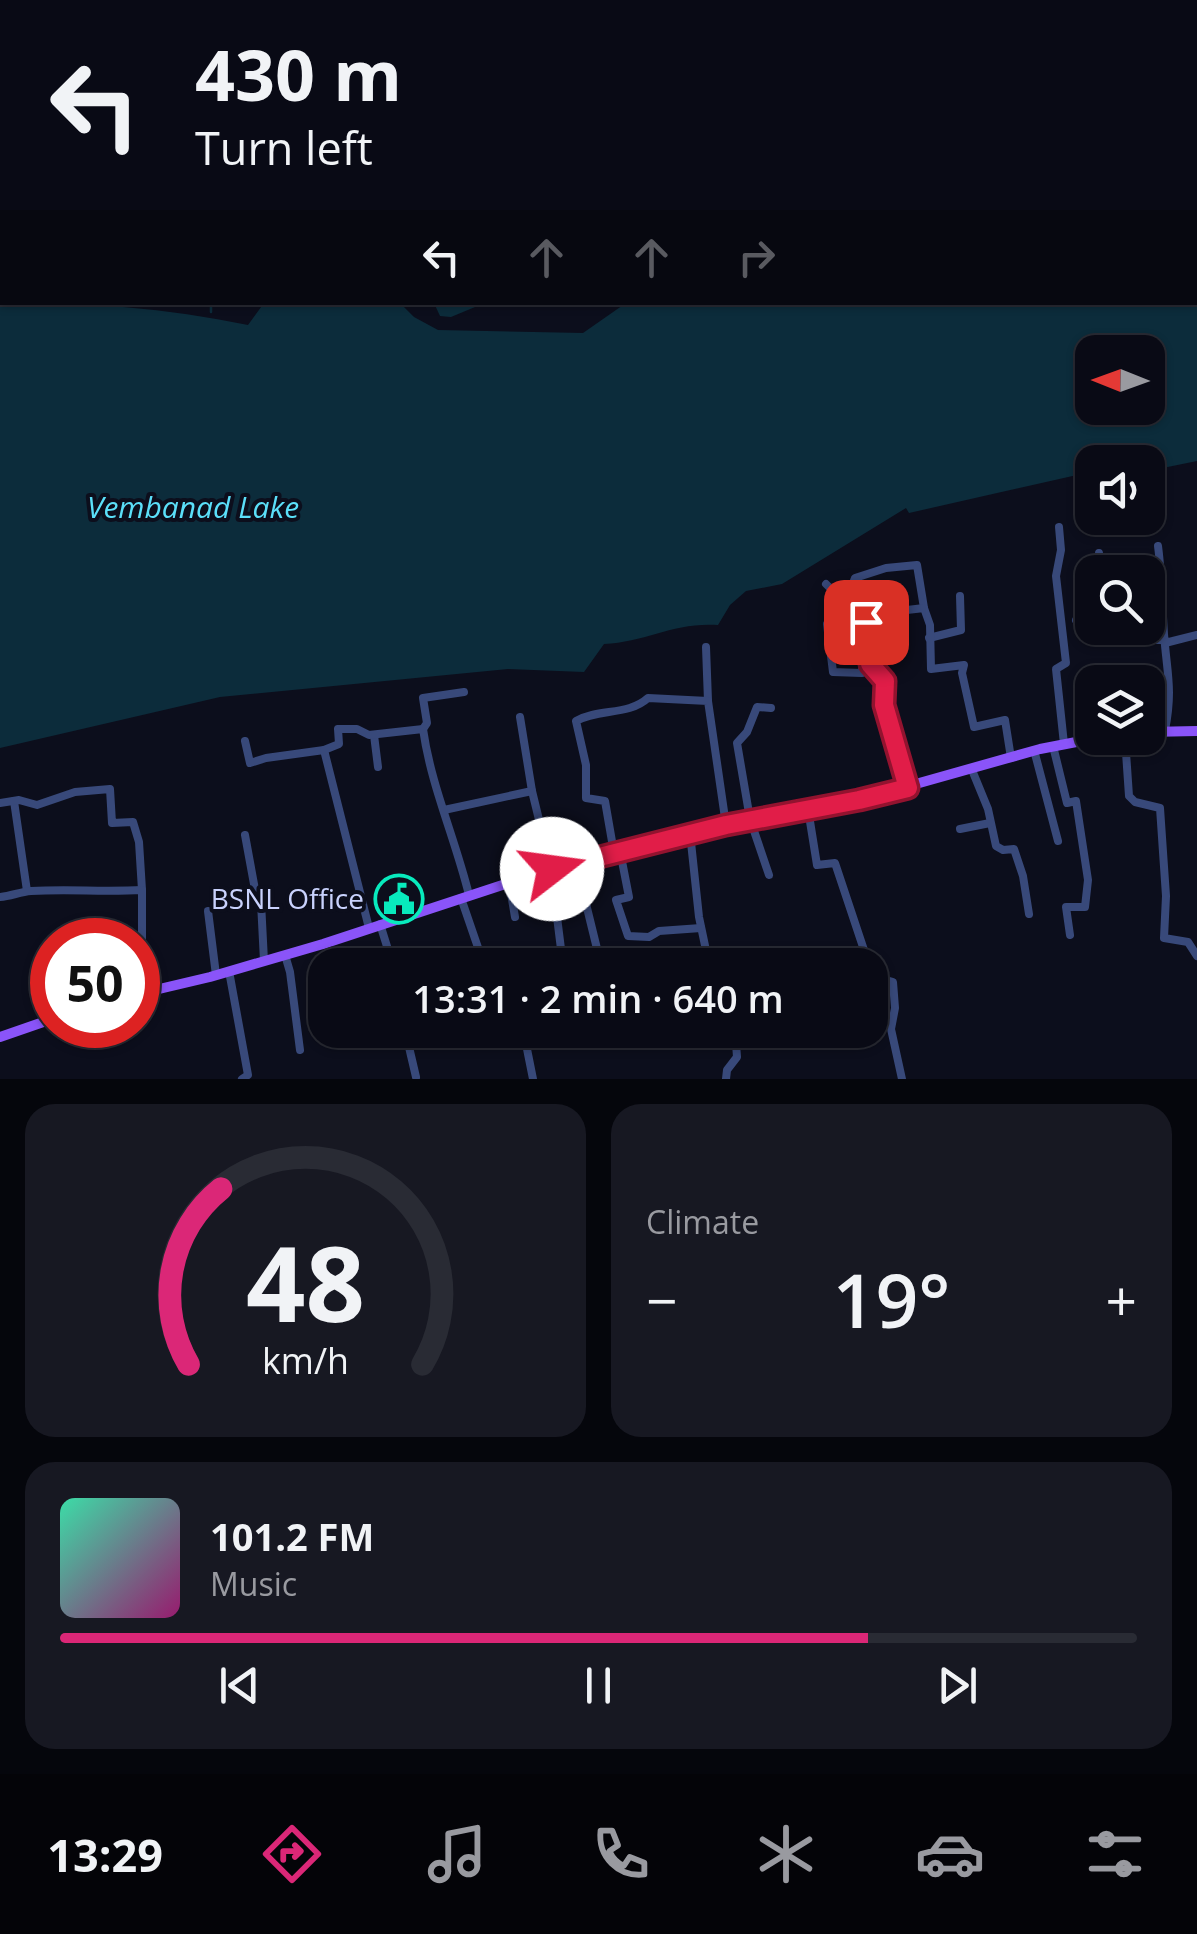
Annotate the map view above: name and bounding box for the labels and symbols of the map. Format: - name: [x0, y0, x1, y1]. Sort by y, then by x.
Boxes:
- north arrow: [1075, 335, 1165, 425]
- water label: Vembanad Lake: [87, 486, 299, 527]
- pin: [824, 580, 909, 665]
- position arrow: [500, 817, 604, 921]
- public building icon: BSNL Office: [373, 873, 425, 925]
- place label: BSNL Office: [211, 879, 364, 917]
- speed limit sign: 50: [30, 918, 160, 1048]

